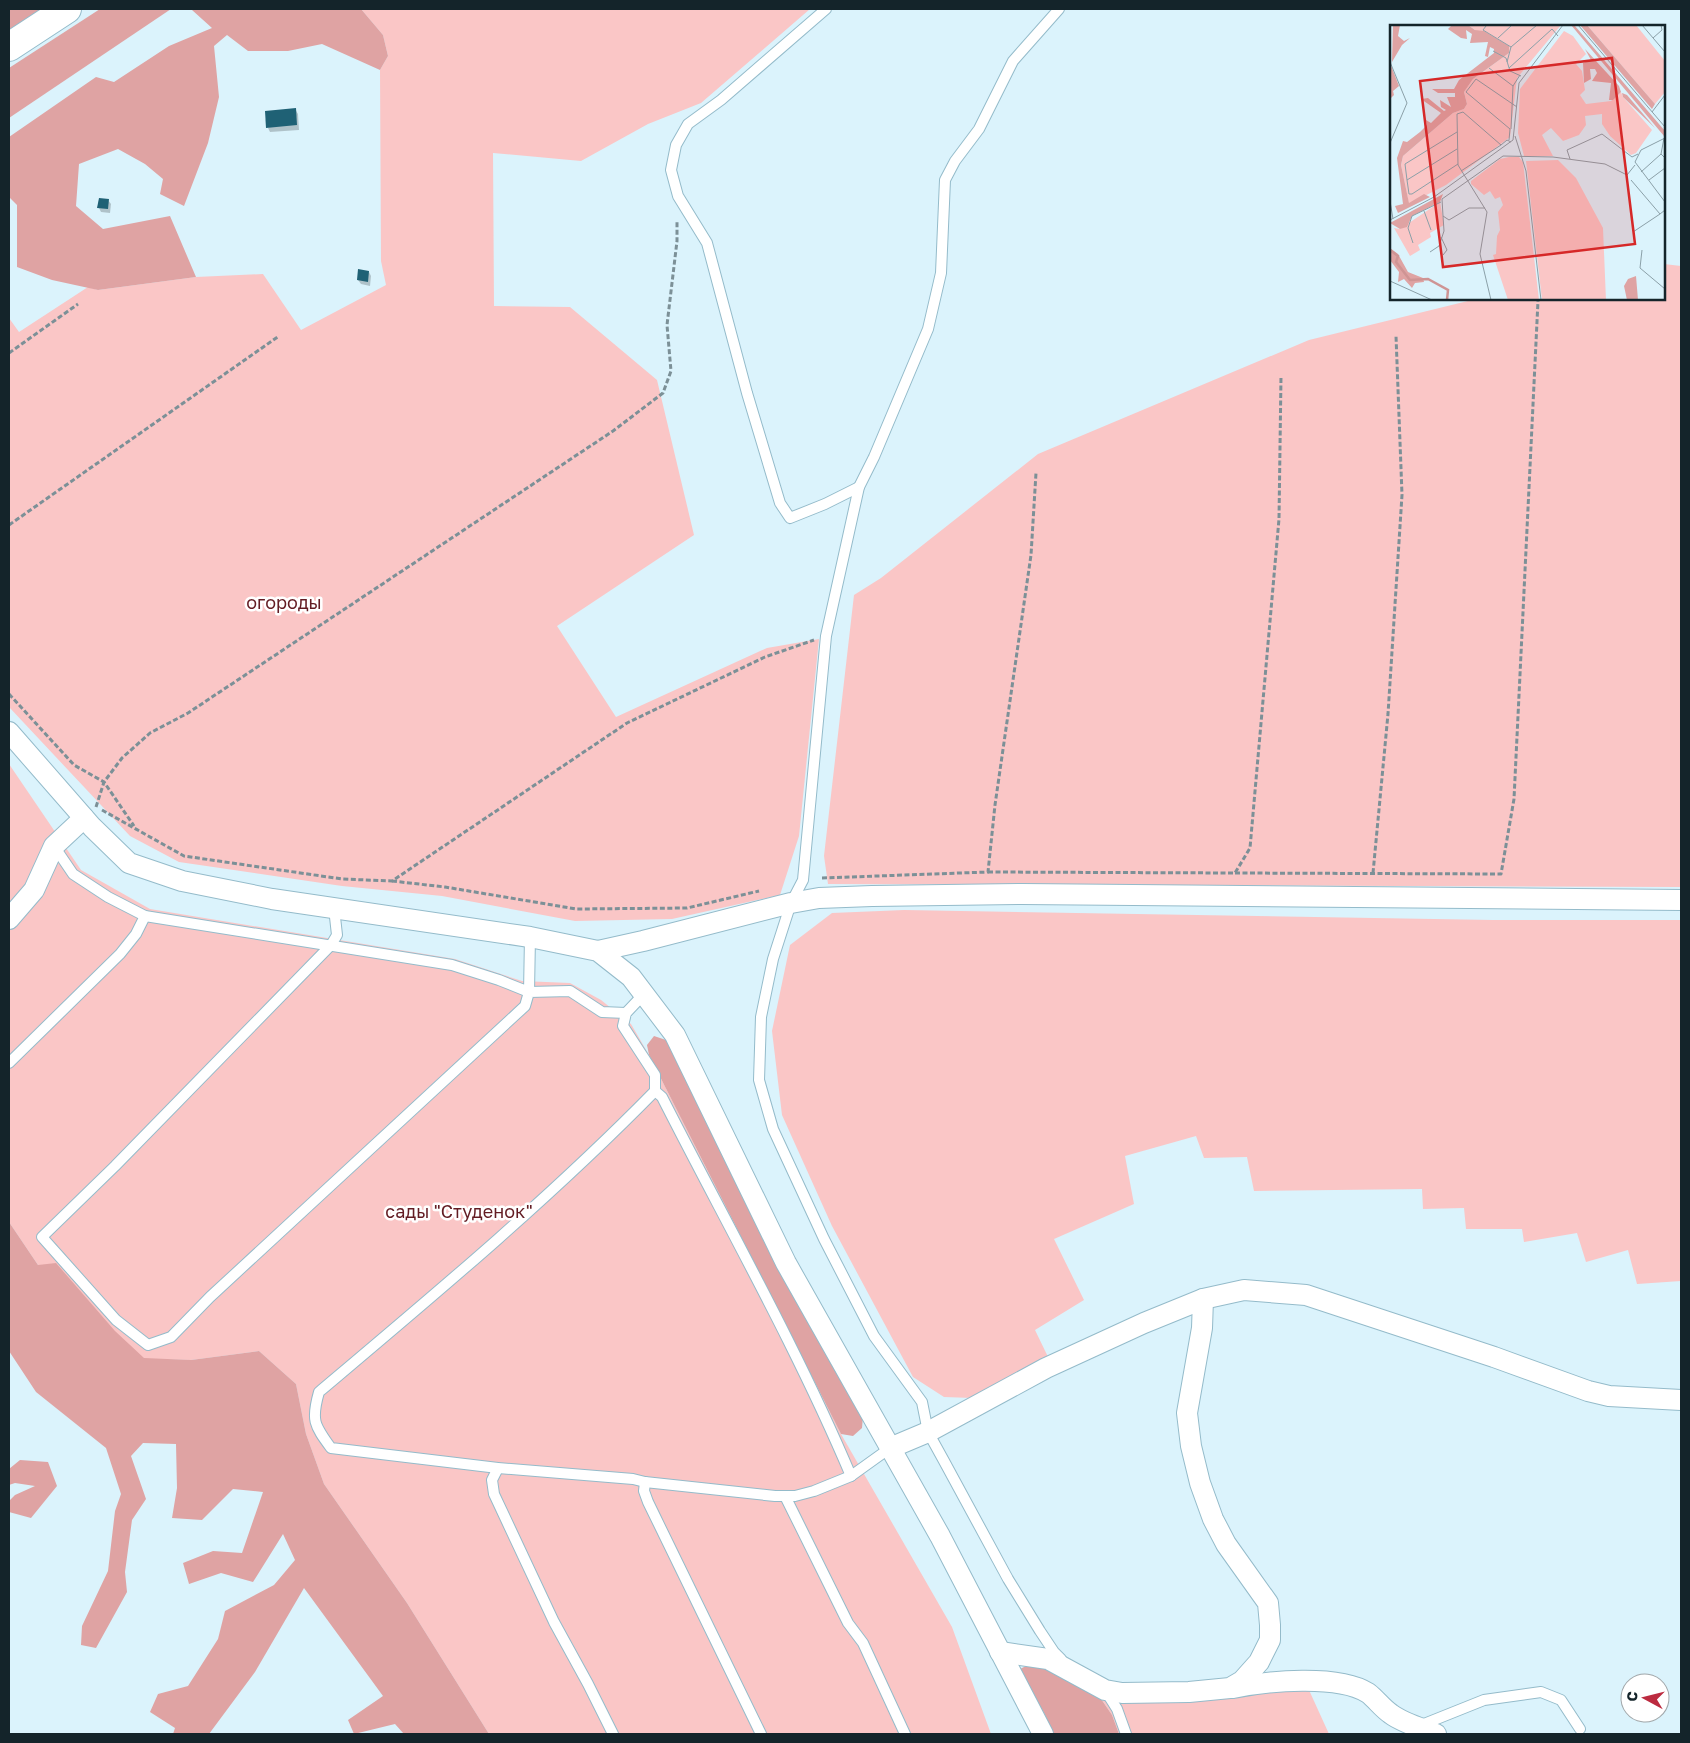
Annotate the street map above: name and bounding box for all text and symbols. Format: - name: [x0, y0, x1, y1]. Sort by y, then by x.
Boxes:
- inset map: [1390, 25, 1665, 300]
- park label: огороды: [246, 591, 322, 613]
- park label: сады "Студенок": [385, 1200, 533, 1222]
- north arrow: [1620, 1673, 1670, 1723]
- text: С: [1623, 1690, 1641, 1702]

